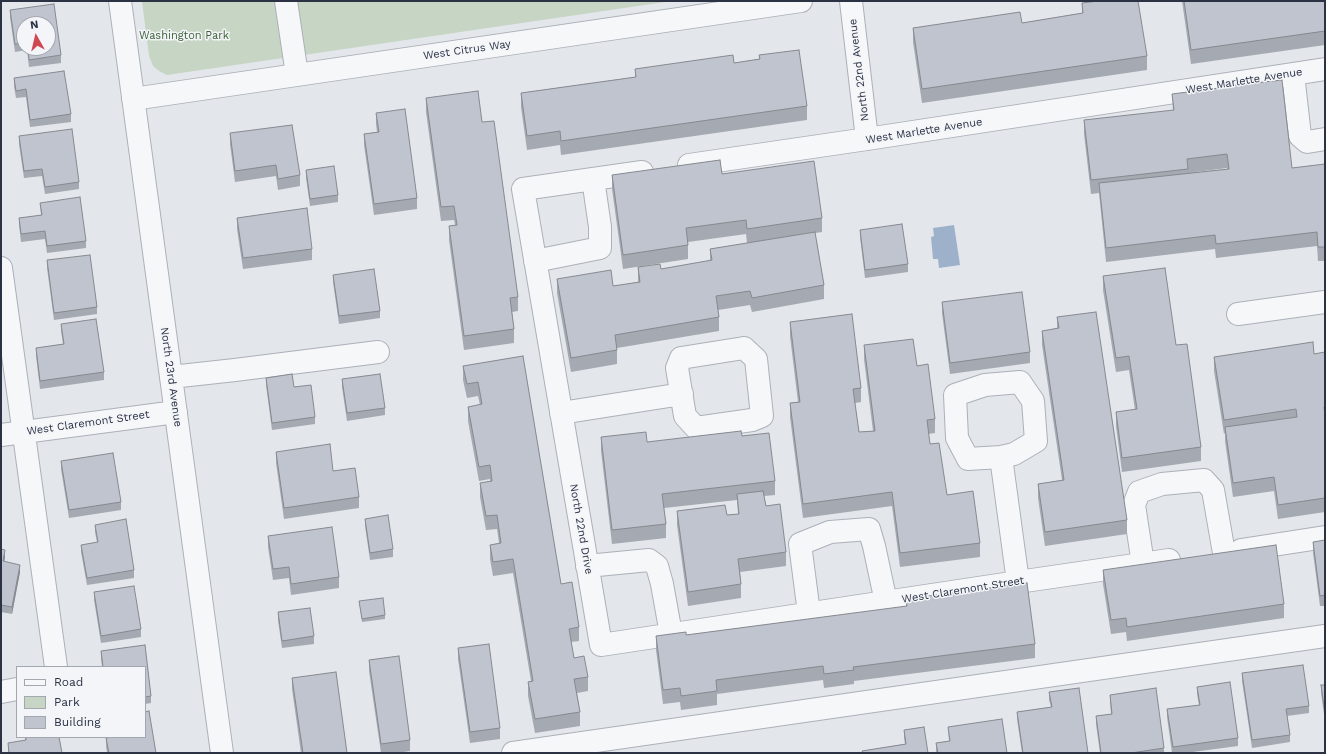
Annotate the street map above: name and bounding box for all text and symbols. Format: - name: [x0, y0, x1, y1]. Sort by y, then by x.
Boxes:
- north arrow: [16, 16, 56, 56]
- text: N: [29, 18, 39, 32]
- street label: North 22nd Avenue: [846, 18, 872, 122]
- park label: Washington Park: [139, 29, 229, 43]
- street label: West Citrus Way: [422, 37, 512, 63]
- street label: West Marlette Avenue: [1185, 65, 1303, 97]
- street label: West Marlette Avenue: [865, 115, 983, 147]
- street label: North 23rd Avenue: [157, 326, 185, 428]
- street label: West Claremont Street: [26, 408, 150, 438]
- street label: North 22nd Drive: [567, 483, 595, 575]
- street label: West Claremont Street: [901, 574, 1025, 606]
- legend: [16, 666, 146, 738]
- text: Road: [54, 675, 83, 689]
- text: Park: [54, 695, 80, 709]
- text: Building: [54, 715, 101, 729]

